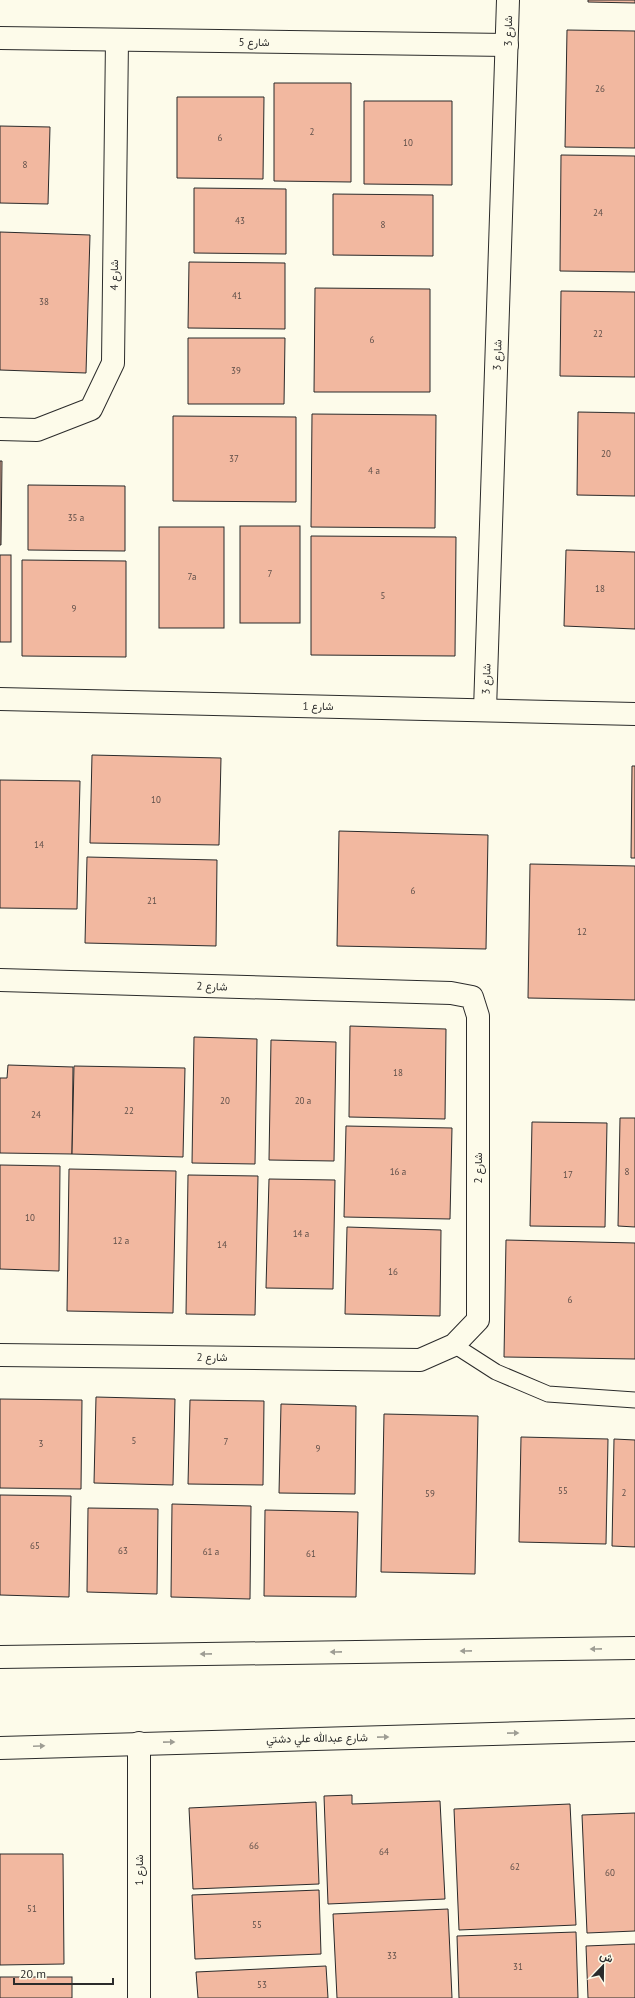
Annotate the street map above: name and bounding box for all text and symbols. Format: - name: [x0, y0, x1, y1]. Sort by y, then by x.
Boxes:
- street label: شارع 3: [501, 15, 516, 47]
- street label: شارع 5: [238, 35, 270, 50]
- house number: 26: [595, 83, 605, 94]
- house number: 2: [310, 126, 315, 137]
- house number: 6: [218, 132, 223, 143]
- house number: 10: [403, 137, 413, 148]
- house number: 8: [23, 159, 28, 170]
- house number: 24: [593, 207, 603, 218]
- house number: 43: [235, 215, 245, 226]
- house number: 8: [381, 219, 386, 230]
- street label: شارع 4: [107, 259, 122, 291]
- house number: 41: [232, 290, 242, 301]
- house number: 38: [39, 296, 49, 307]
- house number: 22: [593, 328, 603, 339]
- house number: 6: [370, 334, 375, 345]
- street label: شارع 3: [489, 339, 506, 371]
- house number: 39: [231, 365, 241, 376]
- house number: 20: [601, 448, 611, 459]
- house number: 37: [229, 453, 239, 464]
- house number: 4 a: [368, 465, 380, 476]
- house number: 35 a: [68, 512, 84, 523]
- house number: 7: [268, 568, 273, 579]
- house number: 7a: [188, 571, 196, 582]
- house number: 18: [595, 583, 605, 594]
- house number: 5: [381, 590, 386, 601]
- house number: 9: [72, 603, 77, 614]
- street label: شارع 3: [478, 663, 495, 695]
- street label: شارع 1: [302, 699, 334, 714]
- house number: 10: [151, 794, 161, 805]
- house number: 14: [34, 839, 44, 850]
- house number: 6: [411, 885, 416, 896]
- house number: 21: [147, 895, 157, 906]
- house number: 12: [577, 926, 587, 937]
- street label: شارع 2: [196, 978, 228, 995]
- house number: 18: [393, 1067, 403, 1078]
- house number: 20: [220, 1095, 230, 1106]
- house number: 20 a: [295, 1095, 311, 1106]
- house number: 22: [124, 1105, 134, 1116]
- house number: 24: [31, 1109, 41, 1120]
- street label: شارع 2: [471, 1152, 486, 1184]
- house number: 16 a: [390, 1166, 406, 1177]
- house number: 8: [625, 1166, 630, 1177]
- house number: 17: [563, 1169, 573, 1180]
- house number: 10: [25, 1212, 35, 1223]
- house number: 14 a: [293, 1228, 309, 1239]
- house number: 12 a: [113, 1235, 129, 1246]
- house number: 14: [217, 1239, 227, 1250]
- house number: 16: [388, 1266, 398, 1277]
- house number: 6: [568, 1294, 573, 1305]
- street label: شارع 2: [196, 1350, 228, 1365]
- house number: 5: [132, 1435, 137, 1446]
- house number: 7: [224, 1436, 229, 1447]
- house number: 3: [39, 1438, 44, 1449]
- house number: 9: [316, 1443, 321, 1454]
- house number: 55: [558, 1485, 568, 1496]
- house number: 2: [622, 1487, 627, 1498]
- house number: 59: [425, 1488, 435, 1499]
- house number: 65: [30, 1540, 40, 1551]
- house number: 63: [118, 1545, 128, 1556]
- house number: 61 a: [203, 1546, 219, 1557]
- house number: 61: [306, 1548, 316, 1559]
- one-way arrow: [589, 1646, 602, 1652]
- one-way arrow: [460, 1647, 472, 1654]
- one-way arrow: [330, 1649, 342, 1656]
- one-way arrow: [199, 1651, 212, 1657]
- street label: شارع عبدالله علي دشتي: [266, 1730, 368, 1749]
- one-way arrow: [507, 1730, 520, 1736]
- one-way arrow: [377, 1733, 389, 1740]
- one-way arrow: [163, 1739, 176, 1745]
- one-way arrow: [33, 1743, 45, 1750]
- house number: 66: [249, 1840, 259, 1851]
- house number: 64: [379, 1846, 389, 1857]
- street label: شارع 1: [132, 1854, 147, 1886]
- house number: 62: [510, 1861, 520, 1872]
- house number: 60: [605, 1867, 615, 1878]
- house number: 51: [27, 1903, 37, 1914]
- house number: 55: [252, 1919, 262, 1930]
- north arrow: [583, 1946, 623, 1986]
- text: ش: [598, 1948, 615, 1966]
- house number: 33: [387, 1950, 397, 1961]
- scale bar: [14, 1960, 113, 1986]
- house number: 31: [513, 1961, 523, 1972]
- text: 20 m: [20, 1966, 46, 1981]
- house number: 53: [257, 1979, 267, 1990]

